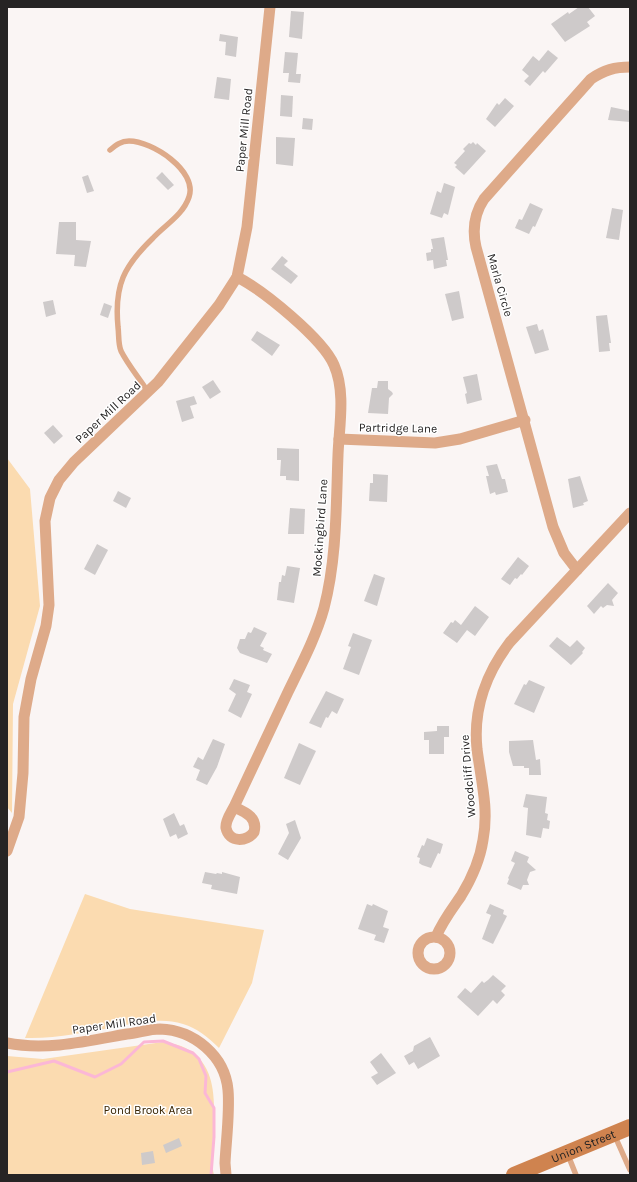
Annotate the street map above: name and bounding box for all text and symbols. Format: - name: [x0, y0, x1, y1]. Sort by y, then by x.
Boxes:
- street label: Paper Mill Road: [233, 87, 255, 173]
- street label: Marla Circle: [484, 252, 516, 318]
- street label: Paper Mill Road: [72, 378, 144, 446]
- street label: Partridge Lane: [359, 420, 437, 436]
- street label: Mockingbird Lane: [310, 479, 330, 577]
- street label: Woodcliff Drive: [457, 734, 479, 818]
- street label: Paper Mill Road: [71, 1011, 157, 1037]
- park label: Pond Brook Area: [104, 1103, 192, 1117]
- street label: Union Street: [549, 1127, 618, 1166]

